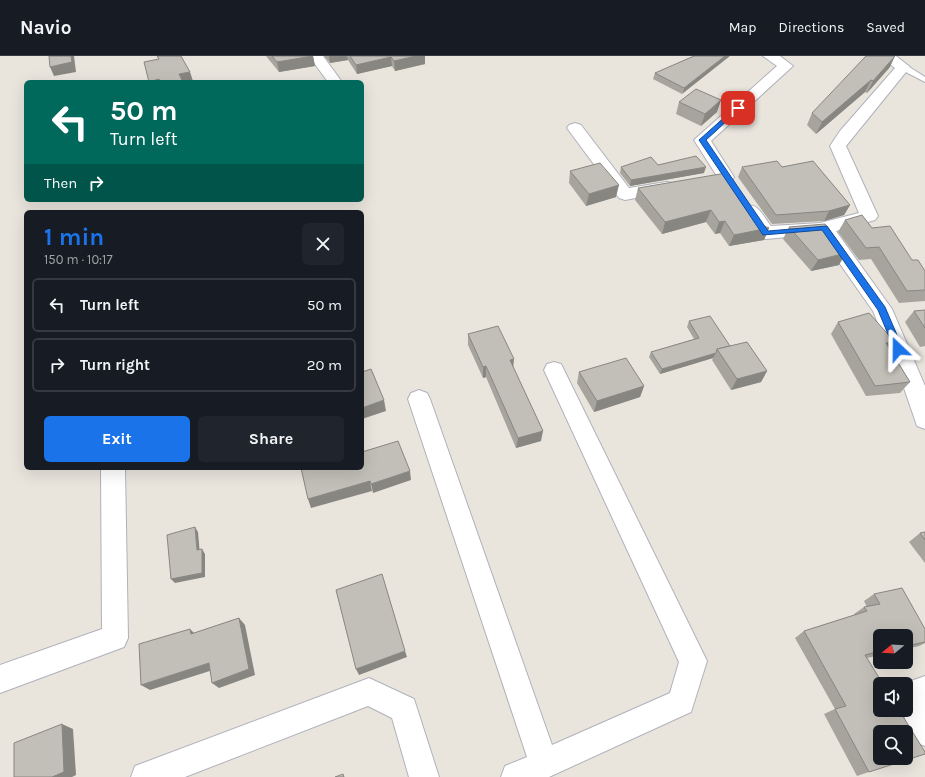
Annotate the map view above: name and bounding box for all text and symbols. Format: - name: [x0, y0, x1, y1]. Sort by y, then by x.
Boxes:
- text: Navio: [20, 17, 72, 39]
- text: Map: [729, 19, 757, 36]
- text: Directions: [779, 19, 844, 36]
- text: Saved: [866, 19, 905, 36]
- pin: [721, 91, 755, 125]
- text: 50 m: [110, 94, 178, 127]
- icon: left: [44, 96, 96, 148]
- icon: arrive: [727, 97, 749, 119]
- text: Turn left: [110, 128, 178, 150]
- icon: right: [85, 172, 107, 194]
- text: Then: [44, 174, 77, 192]
- text: 1 min: [44, 223, 104, 251]
- button: close: [302, 223, 344, 265]
- text: 150 m · 10:17: [44, 252, 113, 267]
- icon: left: [46, 294, 68, 316]
- text: Turn left: [80, 296, 139, 314]
- text: 50 m: [307, 296, 342, 314]
- position arrow: [877, 328, 919, 370]
- icon: right: [46, 354, 68, 376]
- text: Turn right: [80, 356, 150, 374]
- text: 20 m: [307, 356, 342, 374]
- button: Exit: [44, 416, 190, 462]
- button: Share: [198, 416, 344, 462]
- north arrow: [873, 629, 913, 669]
- map controls: [873, 629, 913, 765]
- button: sound: [873, 677, 913, 717]
- button: search: [873, 725, 913, 765]

